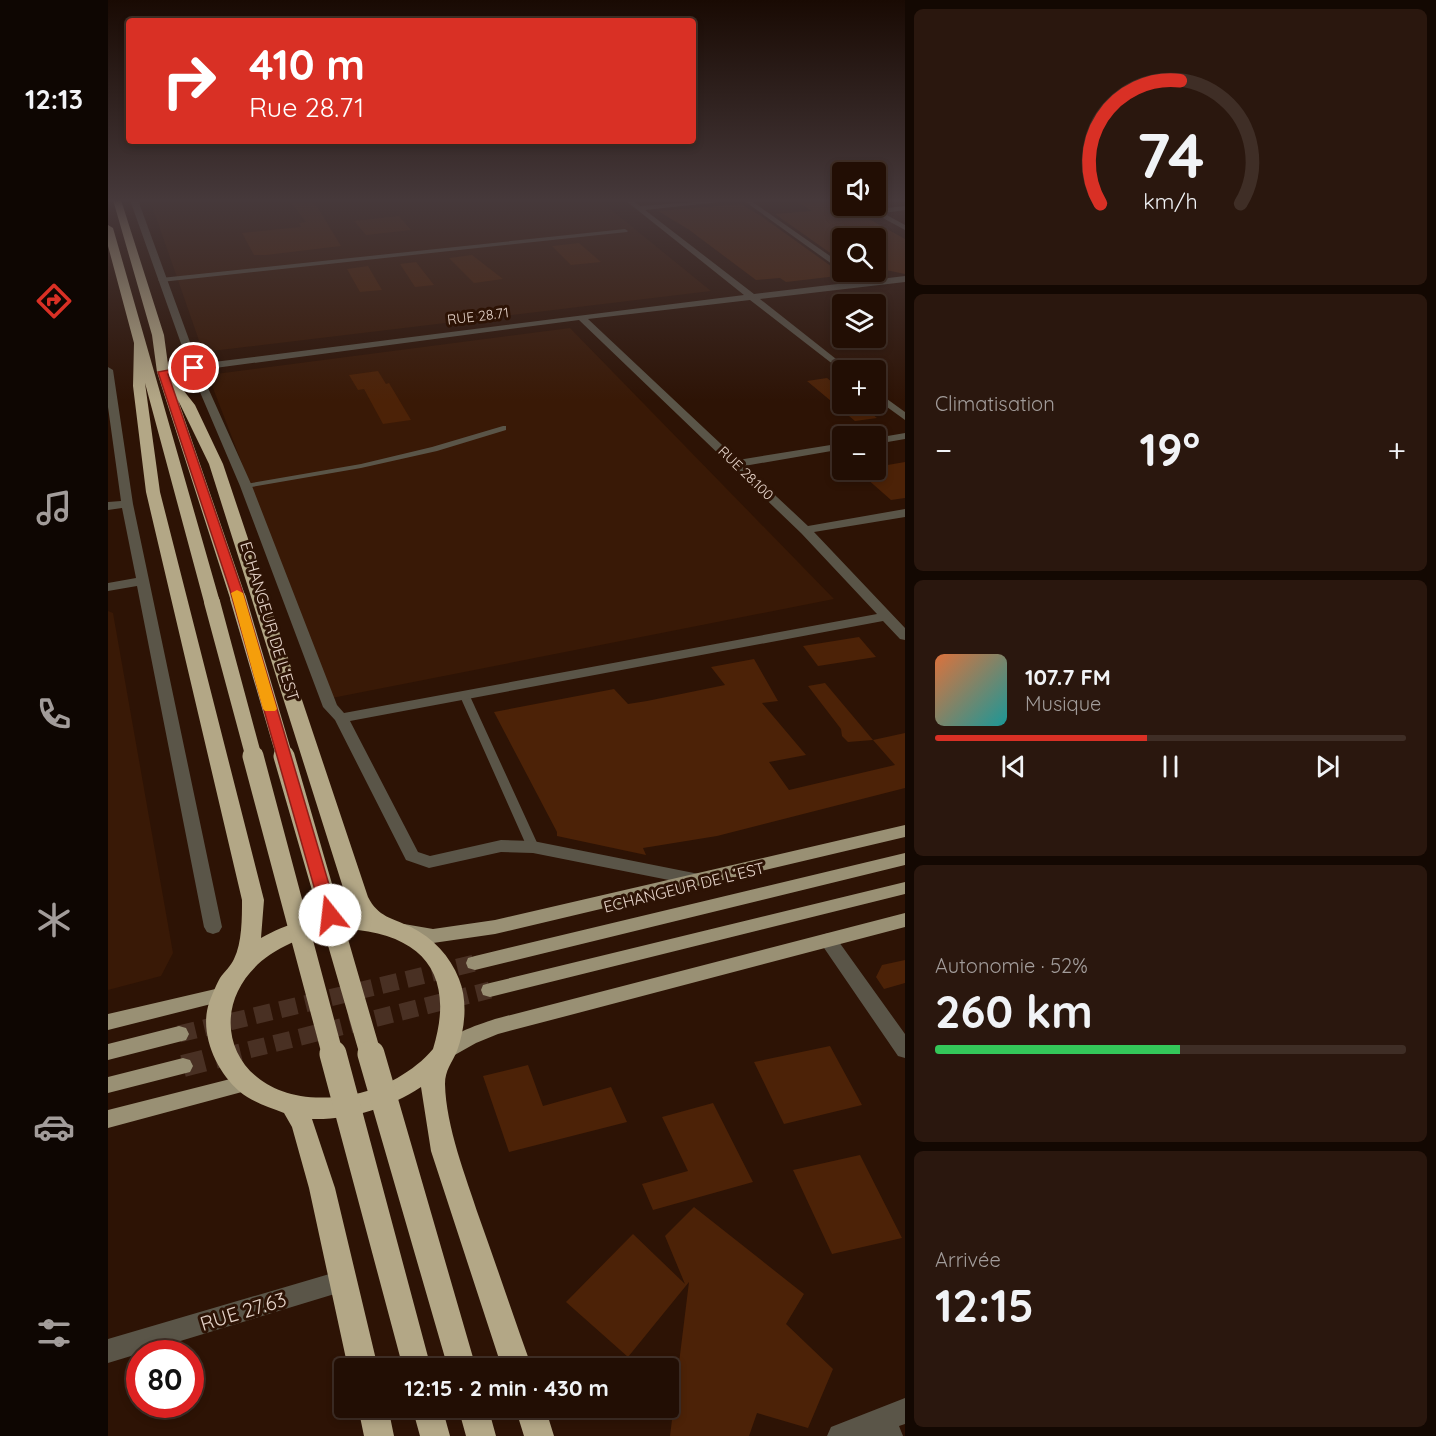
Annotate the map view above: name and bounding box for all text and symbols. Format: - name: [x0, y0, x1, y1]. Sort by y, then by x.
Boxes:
- text: 410 m: [249, 38, 365, 91]
- icon: right: [150, 42, 228, 120]
- text: 12:13: [25, 82, 83, 116]
- text: Rue 28.71: [249, 90, 364, 124]
- text: 74: [1136, 116, 1205, 194]
- map controls: [832, 162, 886, 480]
- button: sound: [832, 162, 886, 216]
- text: km/h: [1143, 189, 1198, 215]
- button: search: [832, 228, 886, 282]
- icon: directions: [33, 280, 75, 322]
- button: layers: [832, 294, 886, 348]
- street label: RUE 28.71: [446, 303, 510, 329]
- pin: [168, 342, 219, 393]
- icon: arrive: [177, 351, 210, 384]
- button: +: [832, 360, 886, 414]
- text: Climatisation: [935, 391, 1055, 416]
- text: 19°: [1139, 421, 1200, 477]
- button: −: [832, 426, 886, 480]
- text: −: [935, 429, 952, 470]
- text: +: [1387, 429, 1406, 470]
- street label: RUE 28.100: [715, 442, 777, 504]
- icon: music: [33, 487, 75, 529]
- street label: ECHANGEUR DE L´EST: [236, 539, 304, 703]
- text: 107.7 FM: [1025, 663, 1111, 691]
- text: Musique: [1025, 691, 1101, 716]
- icon: phone: [33, 693, 75, 735]
- icon: previous: [997, 750, 1030, 783]
- icon: pause: [1154, 750, 1187, 783]
- icon: next: [1311, 750, 1344, 783]
- street label: ECHANGEUR DE L´EST: [601, 857, 767, 917]
- position arrow: [298, 883, 362, 947]
- icon: climate: [33, 899, 75, 941]
- text: Autonomie · 52%: [935, 953, 1088, 978]
- text: 260 km: [935, 983, 1093, 1039]
- icon: car: [33, 1106, 75, 1148]
- text: Arrivée: [935, 1247, 1001, 1272]
- text: 12:15: [935, 1277, 1034, 1333]
- street label: RUE 27.63: [197, 1286, 289, 1336]
- icon: filters: [33, 1312, 75, 1354]
- speed limit sign: 80: [126, 1340, 204, 1418]
- text: 12:15 · 2 min · 430 m: [404, 1374, 609, 1402]

